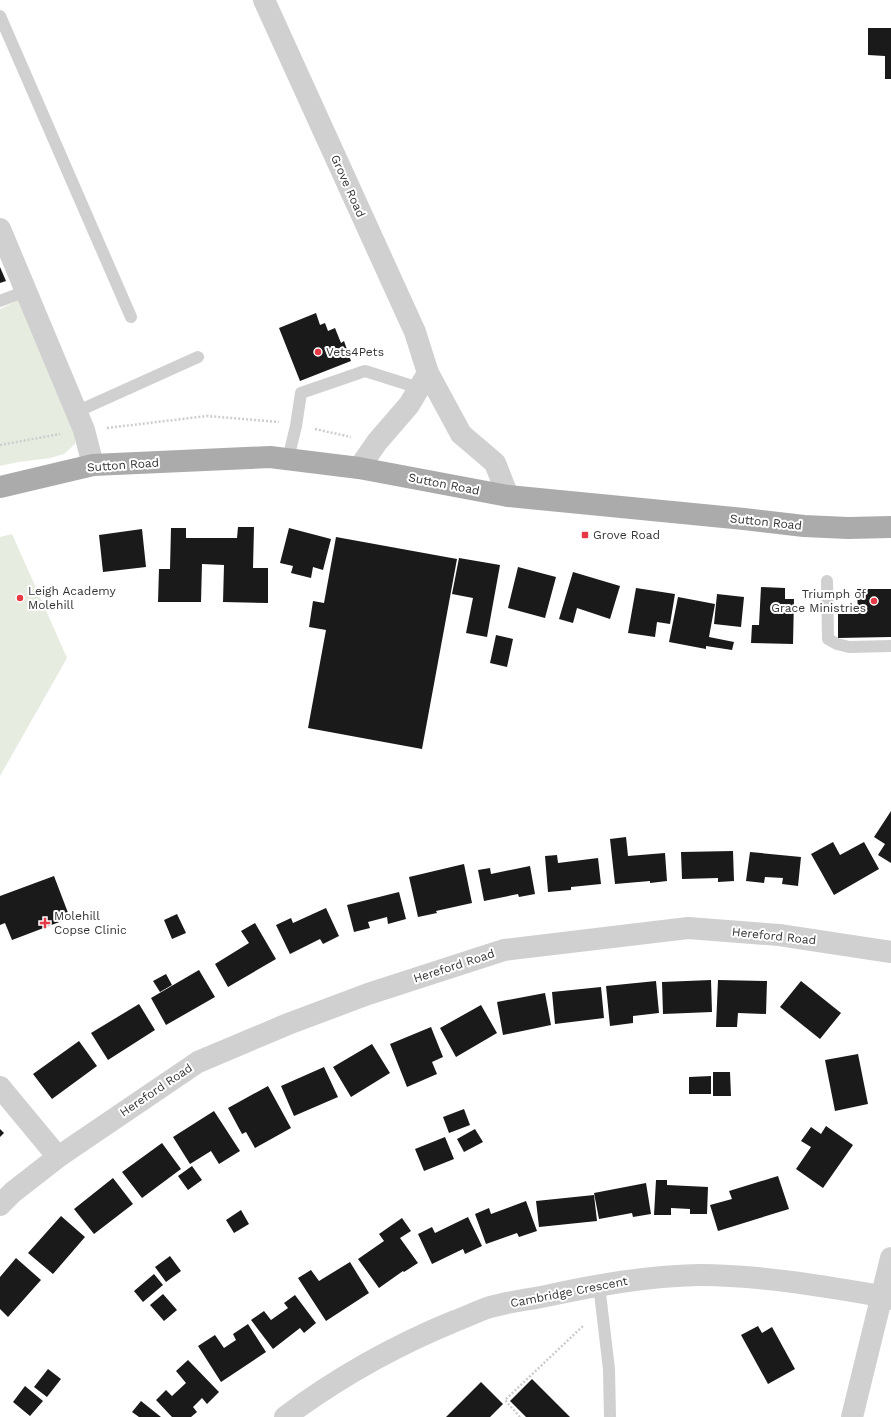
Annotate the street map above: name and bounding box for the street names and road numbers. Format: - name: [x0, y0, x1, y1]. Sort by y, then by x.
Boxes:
- street label: Grove Road: [328, 152, 368, 220]
- street label: Sutton Road: [86, 455, 160, 475]
- street label: Sutton Road: [407, 470, 481, 498]
- street label: Sutton Road: [729, 511, 803, 533]
- street label: Hereford Road: [731, 925, 817, 947]
- street label: Hereford Road: [412, 946, 496, 986]
- street label: Hereford Road: [117, 1061, 195, 1119]
- street label: Cambridge Crescent: [509, 1274, 629, 1310]

